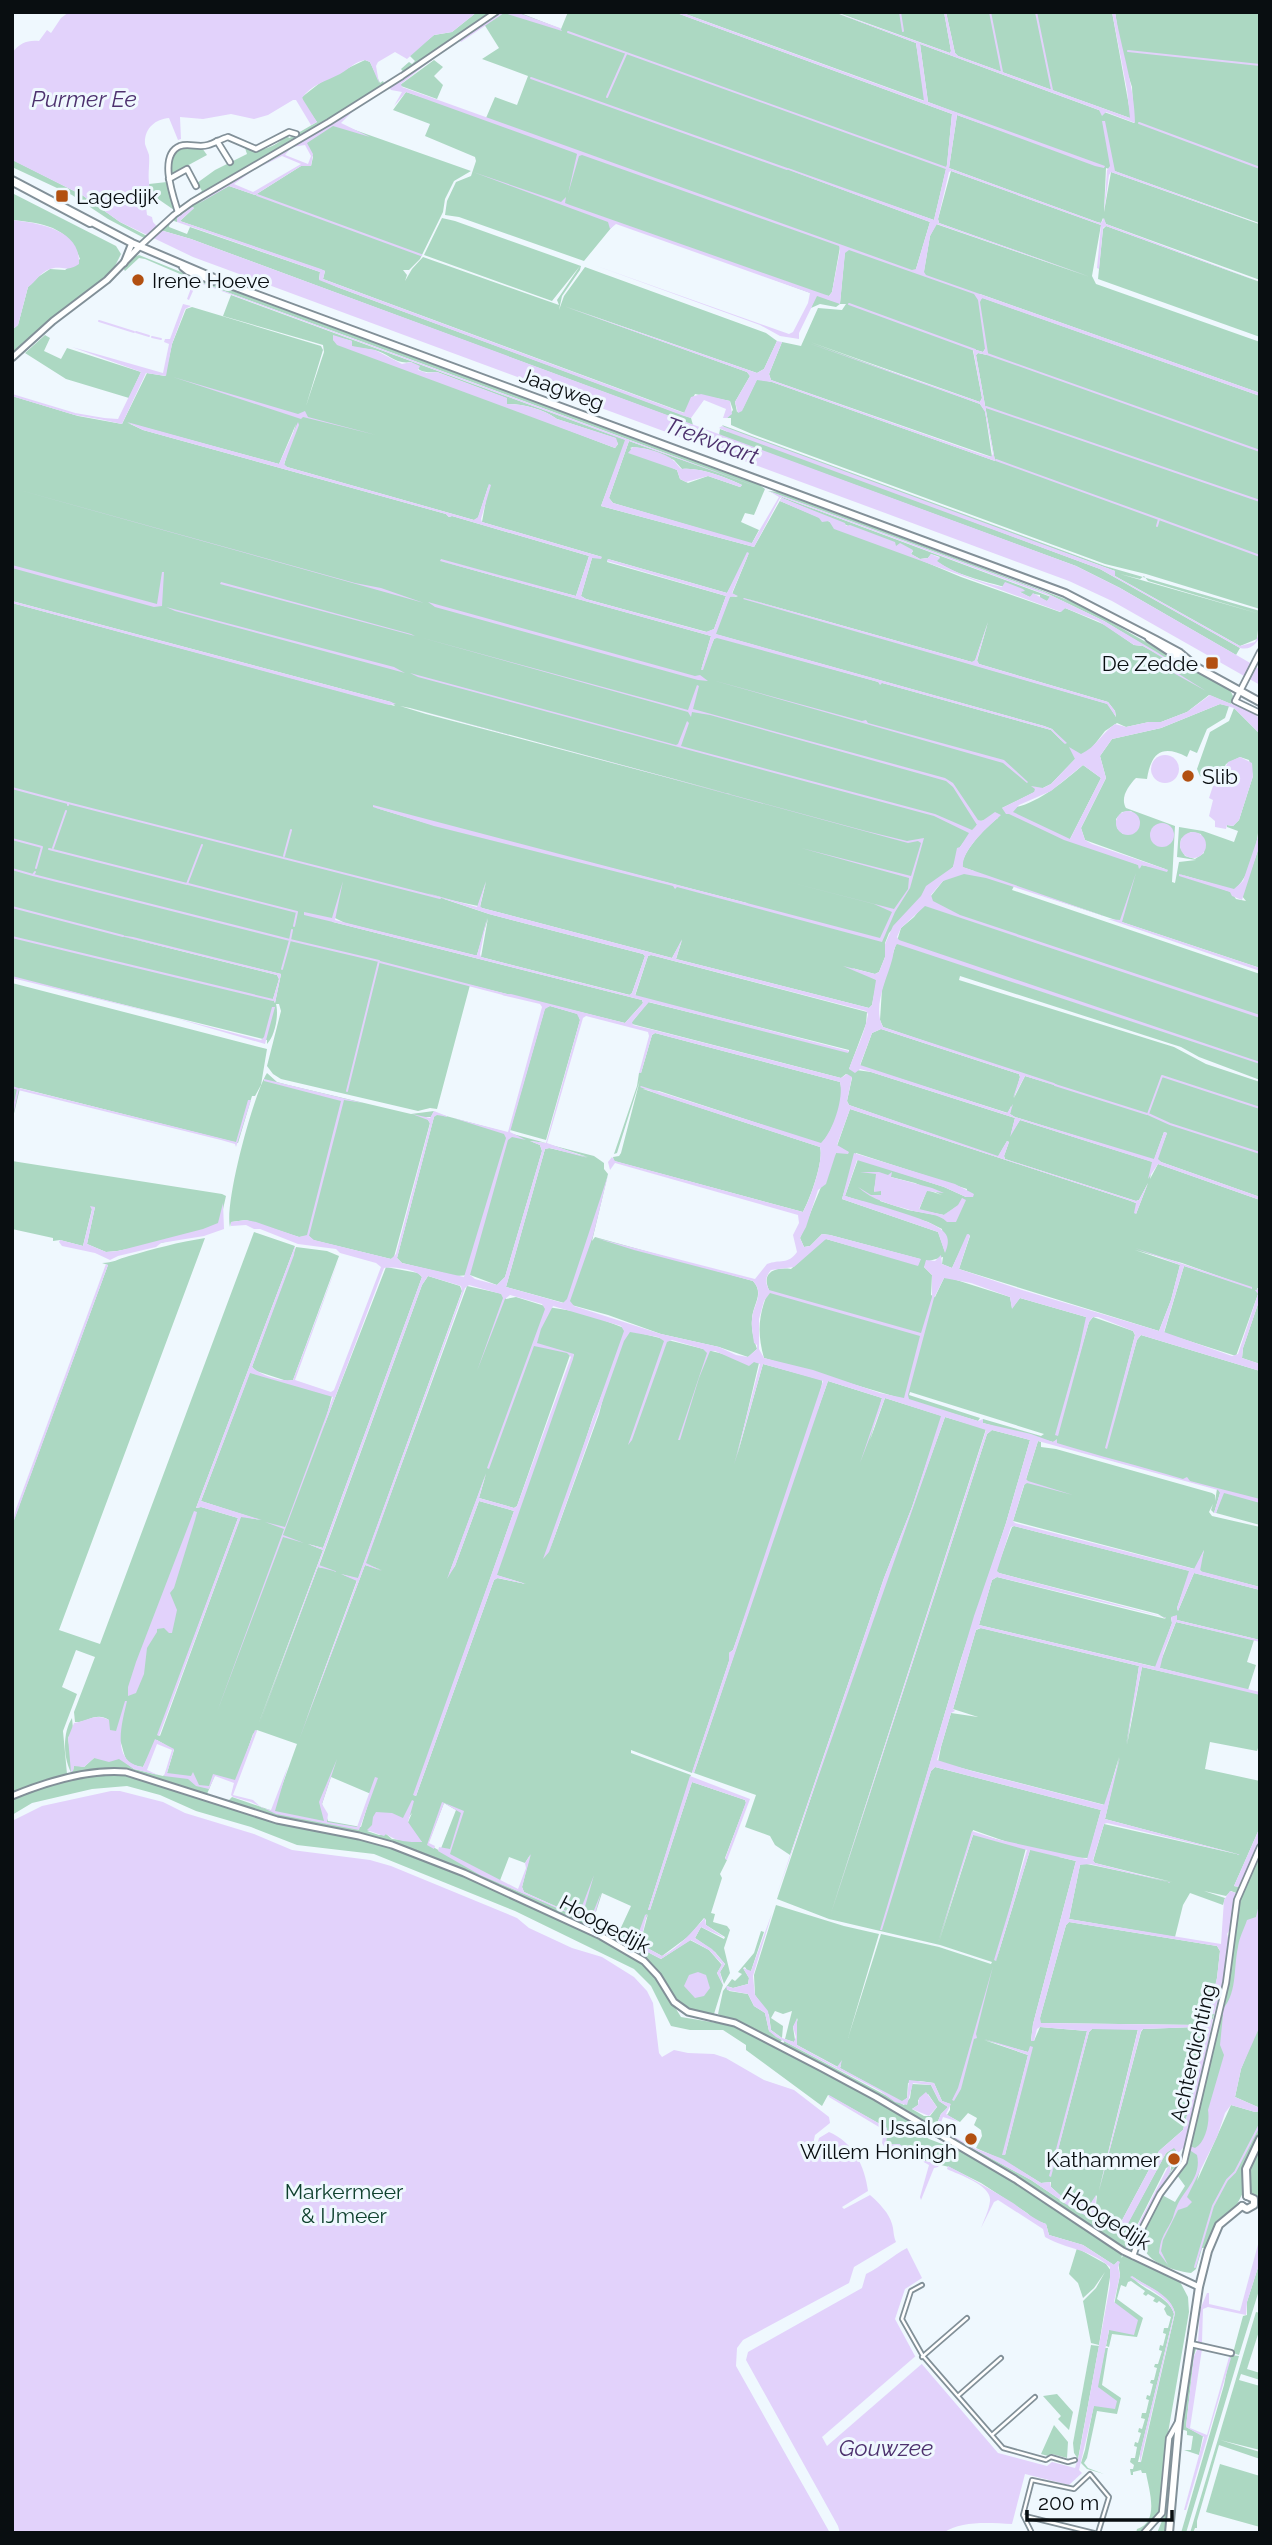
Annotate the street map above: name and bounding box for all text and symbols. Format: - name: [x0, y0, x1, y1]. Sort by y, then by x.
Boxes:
- water label: Purmer Ee: [31, 85, 137, 112]
- place label: Lagedijk: [76, 184, 159, 209]
- marker: Lagedijk: [54, 188, 70, 204]
- place label: Irene Hoeve: [152, 268, 269, 293]
- marker: Irene Hoeve: [130, 272, 146, 288]
- street label: Jaagweg: [516, 362, 608, 416]
- water label: Trekvaart: [662, 411, 763, 470]
- place label: De Zedde: [1102, 651, 1198, 676]
- marker: De Zedde: [1204, 655, 1220, 671]
- place label: Slib: [1202, 764, 1238, 789]
- marker: Slib: [1180, 768, 1196, 784]
- street label: Hoogedijk: [555, 1890, 655, 1958]
- street label: Achterdichting: [1165, 1981, 1221, 2125]
- place label: IJssalon Willem Honingh: [800, 2115, 957, 2164]
- marker: IJssalon Willem Honingh: [963, 2131, 979, 2147]
- place label: Kathammer: [1046, 2147, 1161, 2172]
- marker: Kathammer: [1166, 2151, 1182, 2167]
- park label: Markermeer & IJmeer: [285, 2179, 404, 2228]
- street label: Hoogedijk: [1058, 2181, 1156, 2255]
- water label: Gouwzee: [839, 2434, 933, 2461]
- scale bar: [1027, 2478, 1172, 2522]
- text: 200 m: [1038, 2490, 1099, 2515]

